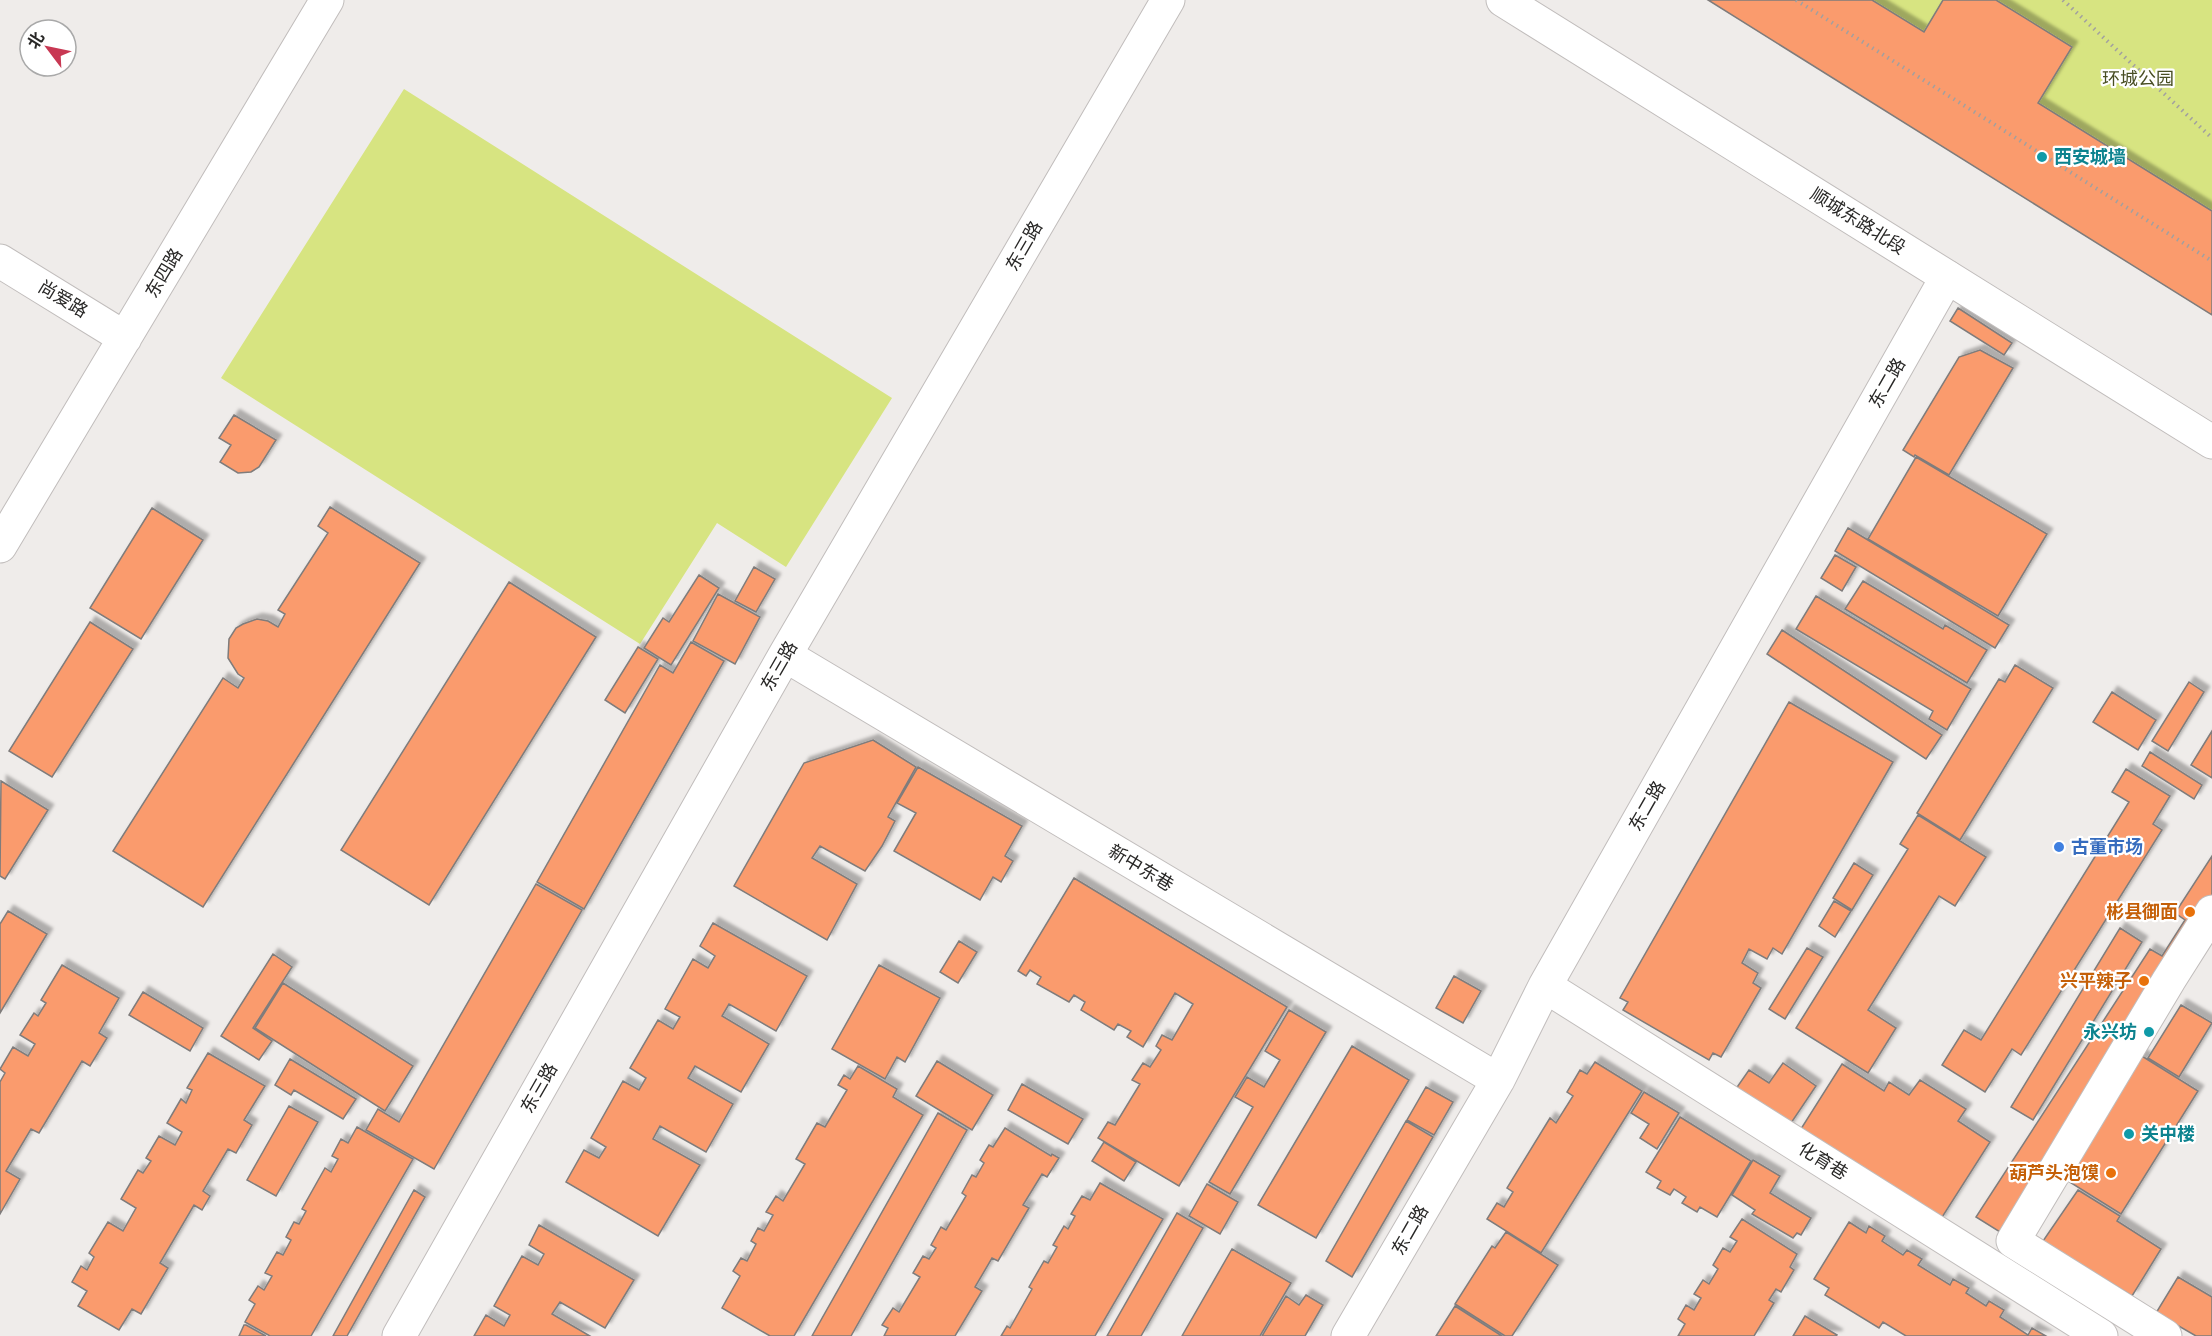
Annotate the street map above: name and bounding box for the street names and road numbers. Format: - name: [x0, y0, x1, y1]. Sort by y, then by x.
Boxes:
- street label: 顺城东路北段: [1806, 184, 1909, 259]
- street label: 东三路: [1002, 218, 1047, 275]
- street label: 东四路: [142, 245, 187, 302]
- street label: 尚爱路: [34, 277, 91, 322]
- street label: 东二路: [1865, 355, 1910, 412]
- street label: 东三路: [757, 638, 802, 695]
- street label: 东二路: [1625, 778, 1670, 835]
- street label: 新中东巷: [1104, 841, 1177, 896]
- street label: 东三路: [517, 1060, 562, 1117]
- street label: 化育巷: [1794, 1138, 1851, 1185]
- street label: 东二路: [1388, 1202, 1433, 1259]

